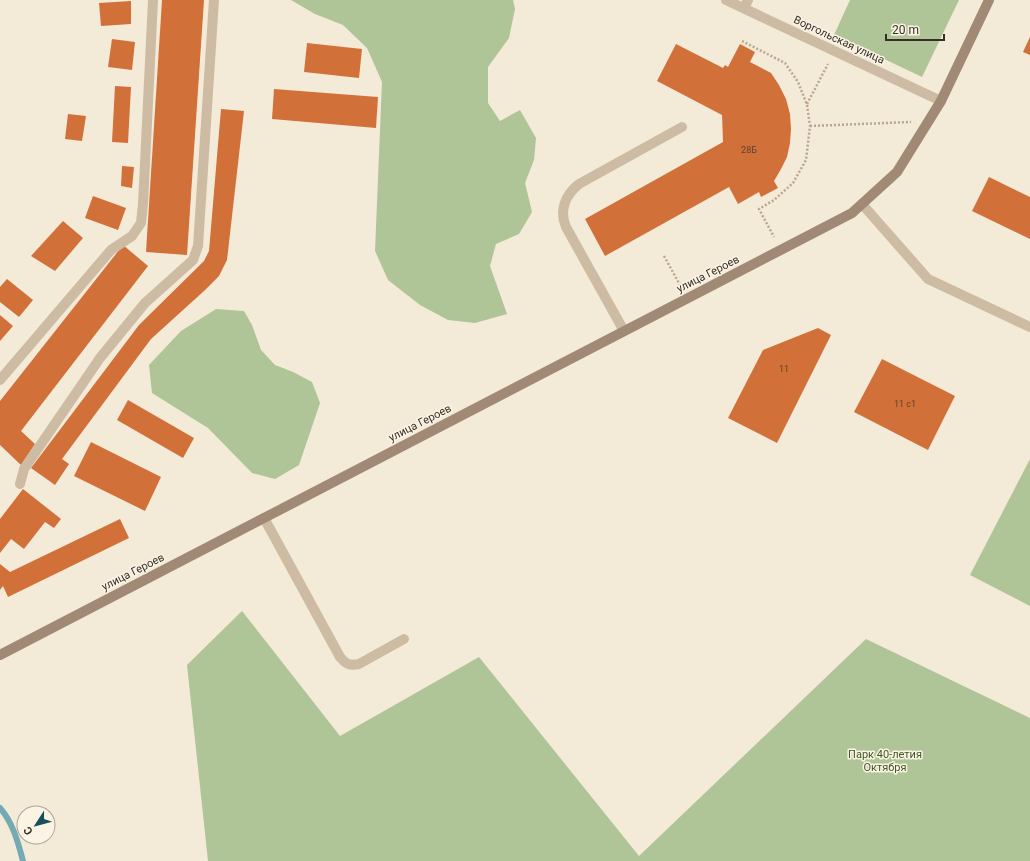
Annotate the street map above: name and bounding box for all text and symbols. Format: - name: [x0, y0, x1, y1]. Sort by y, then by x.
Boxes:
- street label: Воргольская улица: [791, 13, 887, 67]
- scale bar: [886, 16, 944, 42]
- text: 20 m: [892, 23, 919, 37]
- house number: 28Б: [741, 145, 757, 155]
- street label: улица Героев: [675, 253, 741, 295]
- house number: 11: [779, 364, 789, 374]
- house number: 11 с1: [894, 399, 916, 409]
- street label: улица Героев: [387, 402, 453, 444]
- street label: улица Героев: [100, 551, 166, 593]
- park label: Парк 40-летия Октября: [848, 748, 922, 774]
- north arrow: [16, 805, 56, 845]
- text: С: [21, 824, 36, 837]

